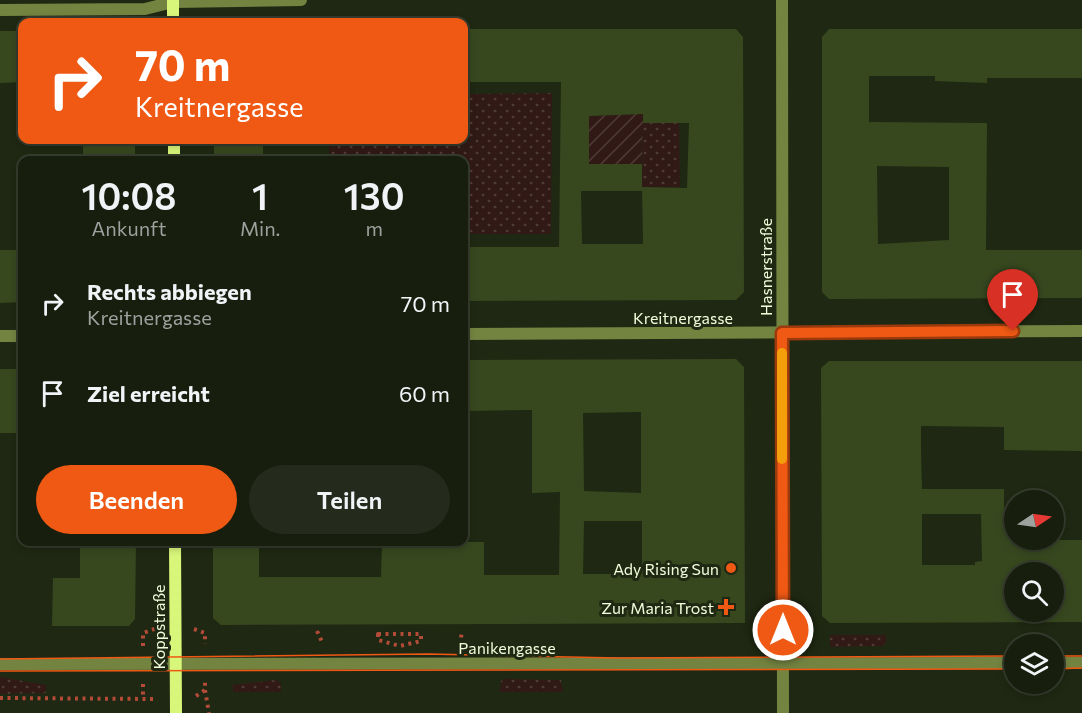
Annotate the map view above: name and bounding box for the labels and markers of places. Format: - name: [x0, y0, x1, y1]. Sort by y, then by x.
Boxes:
- pin: [987, 269, 1038, 331]
- place label: Ady Rising Sun: [613, 559, 719, 578]
- marker: Ady Rising Sun: [724, 561, 738, 575]
- place label: Zur Maria Trost: [601, 598, 714, 617]
- marker: Zur Maria Trost: [719, 600, 733, 614]

